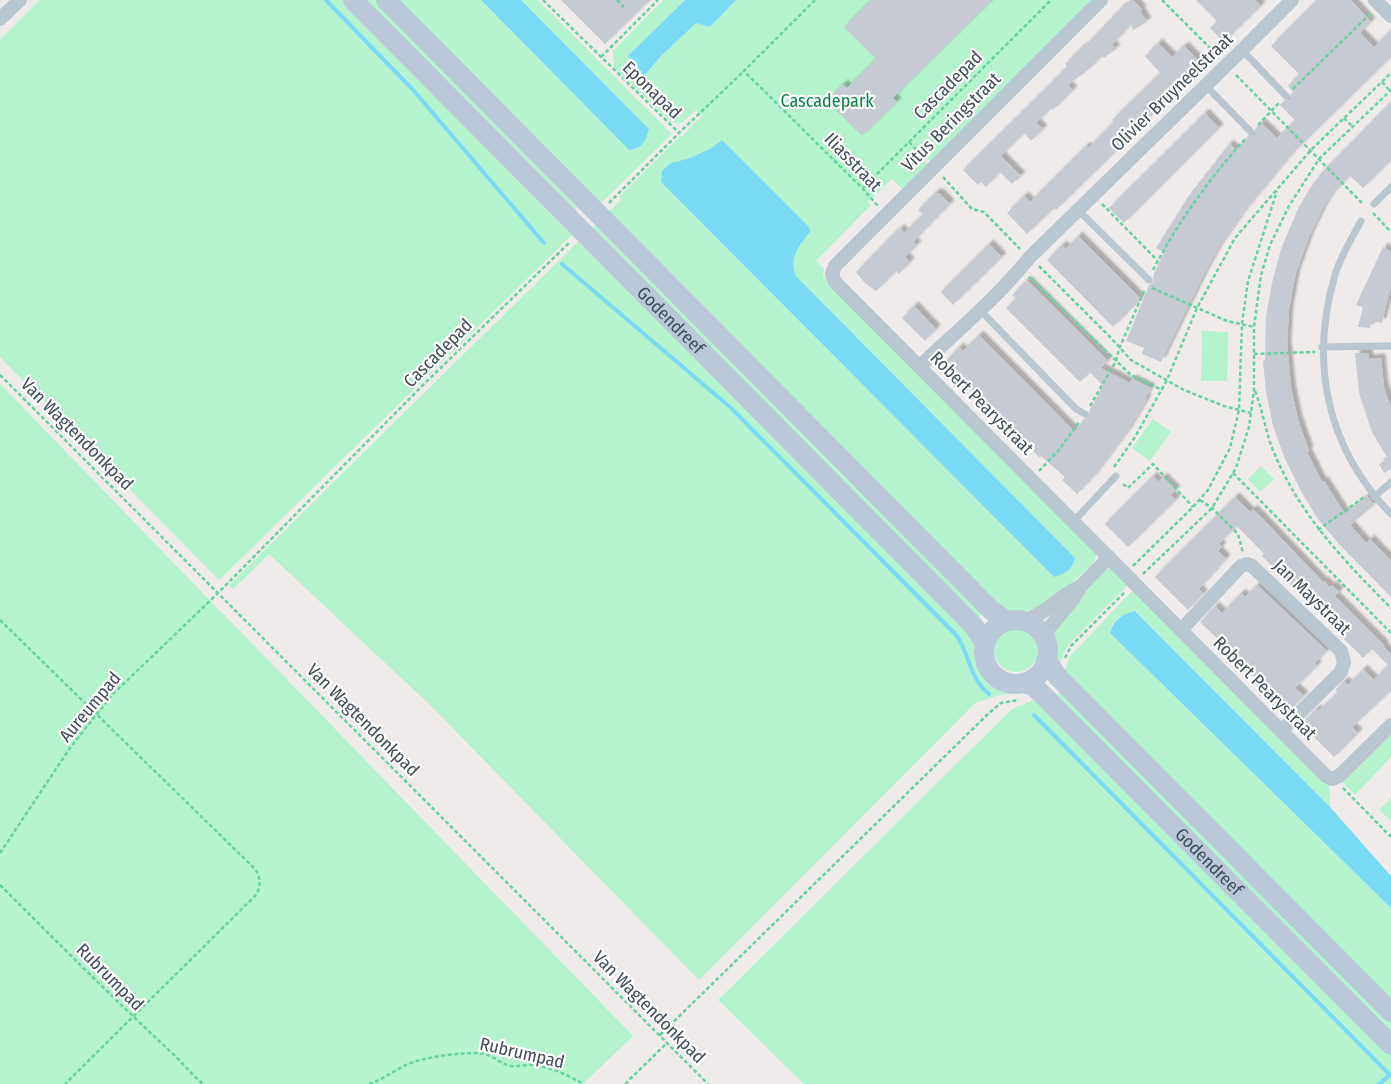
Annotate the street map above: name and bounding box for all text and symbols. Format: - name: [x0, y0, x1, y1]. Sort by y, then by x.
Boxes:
- street label: Olivier Bruyneelstraat: [1106, 28, 1238, 156]
- street label: Cascadepad: [909, 46, 987, 124]
- street label: Eponapad: [618, 57, 686, 123]
- street label: Vitus Beringstraat: [897, 68, 1005, 176]
- park label: Cascadepark: [780, 90, 874, 112]
- street label: Iliasstraat: [820, 128, 886, 196]
- street label: Godendreef: [632, 282, 710, 360]
- street label: Cascadepad: [399, 314, 477, 392]
- street label: Robert Pearystraat: [926, 347, 1038, 459]
- street label: Van Wagtendonkpad: [16, 373, 138, 495]
- street label: Jan Maystraat: [1269, 555, 1355, 640]
- street label: Robert Pearystraat: [1209, 632, 1321, 744]
- street label: Van Wagtendonkpad: [302, 659, 424, 781]
- street label: Aureumpad: [54, 667, 126, 747]
- street label: Godendreef: [1170, 823, 1248, 901]
- street label: Rubrumpad: [72, 939, 148, 1015]
- street label: Van Wagtendonkpad: [588, 946, 710, 1068]
- street label: Rubrumpad: [478, 1033, 566, 1073]

